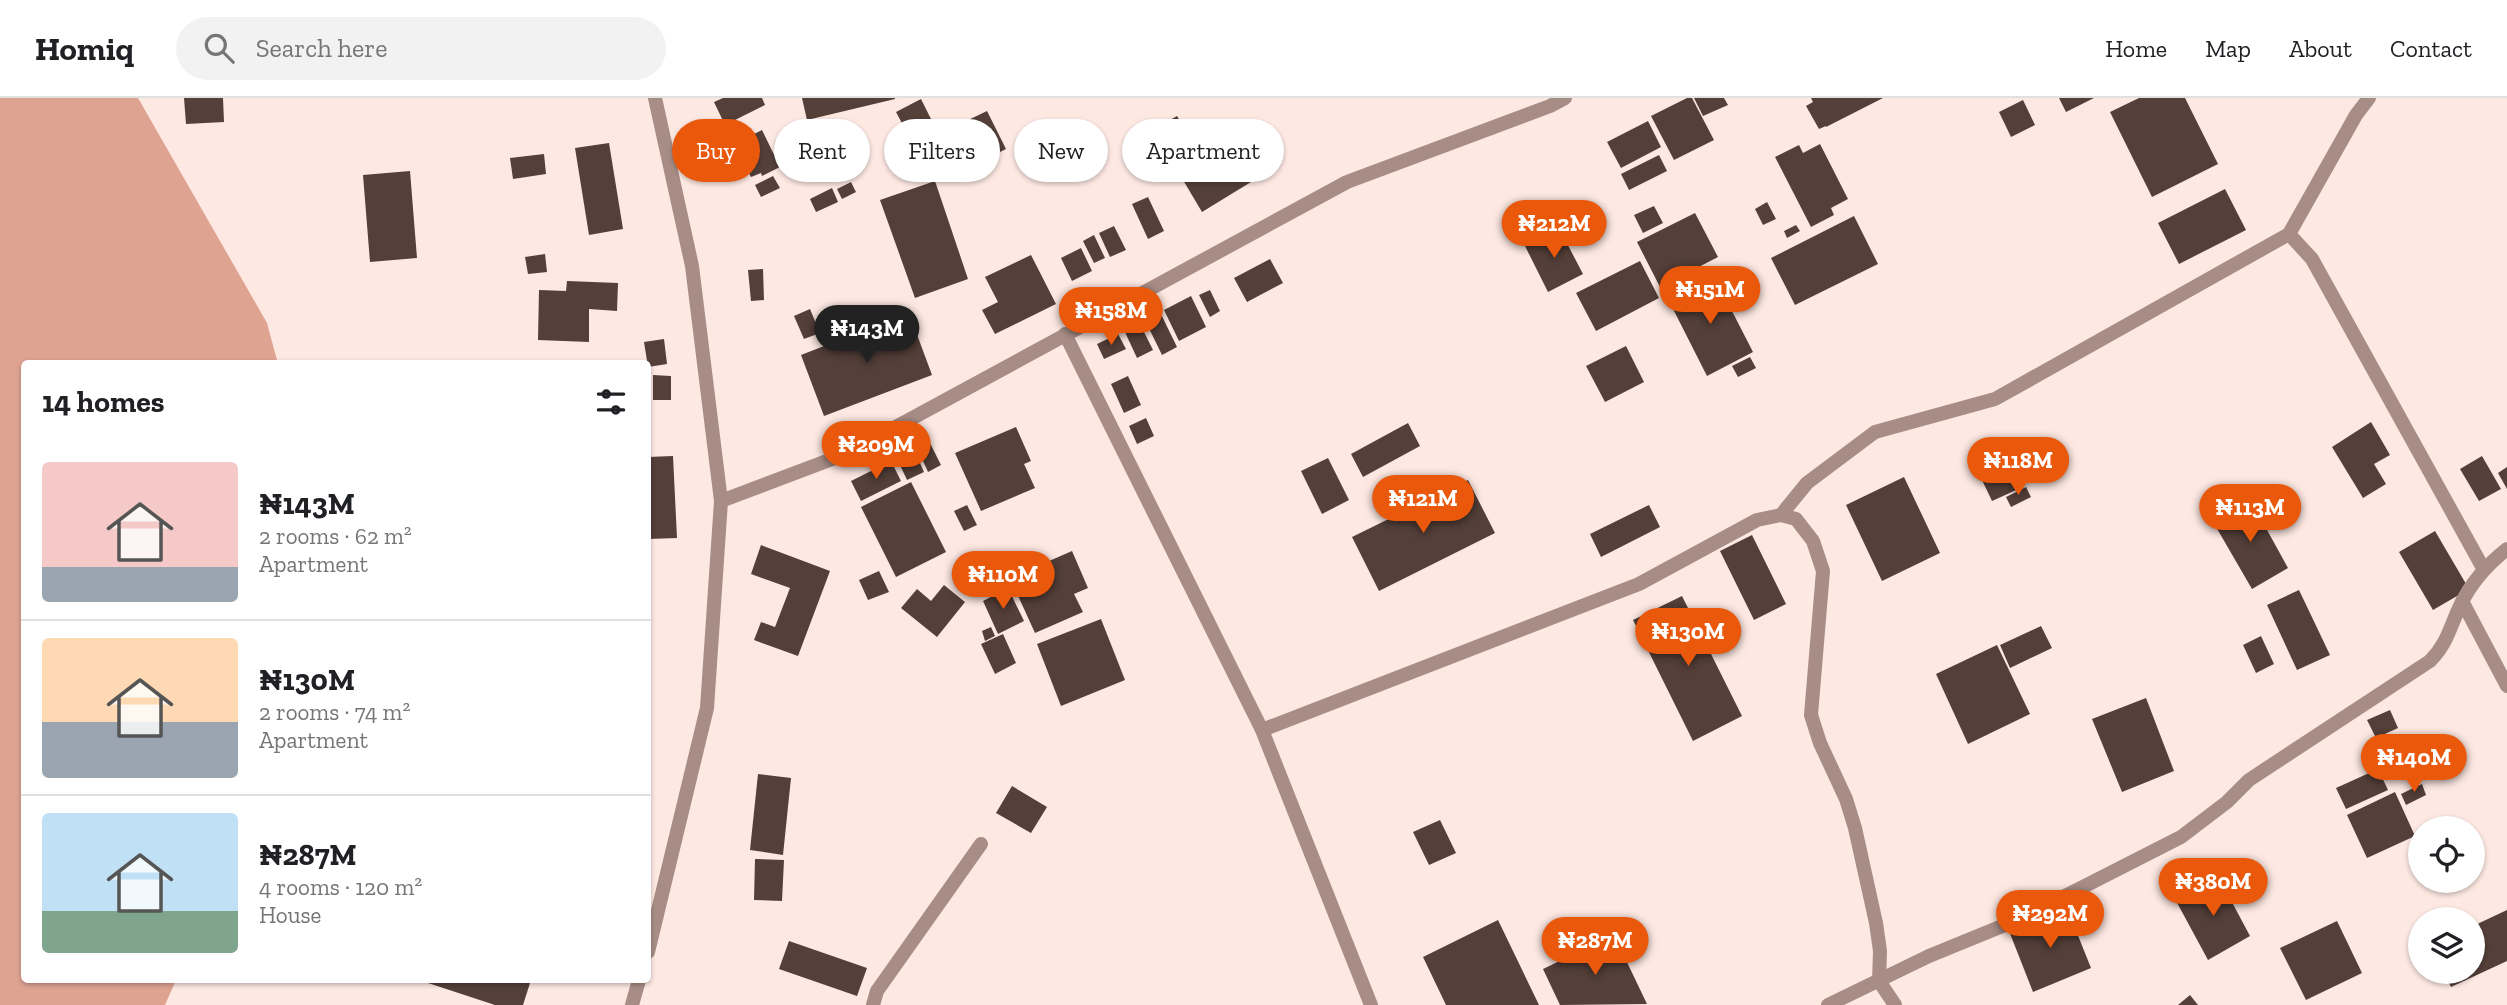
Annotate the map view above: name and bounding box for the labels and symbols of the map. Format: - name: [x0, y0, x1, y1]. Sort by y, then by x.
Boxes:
- pin: ₦212M: [1505, 200, 1603, 260]
- pin: ₦151M: [1661, 266, 1759, 326]
- pin: ₦158M: [1062, 288, 1160, 347]
- pin: ₦143M: [818, 306, 916, 365]
- pin: ₦209M: [827, 422, 925, 481]
- pin: ₦118M: [1969, 438, 2067, 497]
- pin: ₦121M: [1374, 476, 1472, 535]
- pin: ₦113M: [2201, 484, 2299, 544]
- pin: ₦110M: [954, 552, 1052, 611]
- pin: ₦130M: [1639, 608, 1737, 668]
- pin: ₦140M: [2365, 734, 2463, 794]
- pin: ₦380M: [2164, 858, 2262, 918]
- pin: ₦292M: [2001, 890, 2099, 950]
- pin: ₦287M: [1546, 918, 1644, 977]

